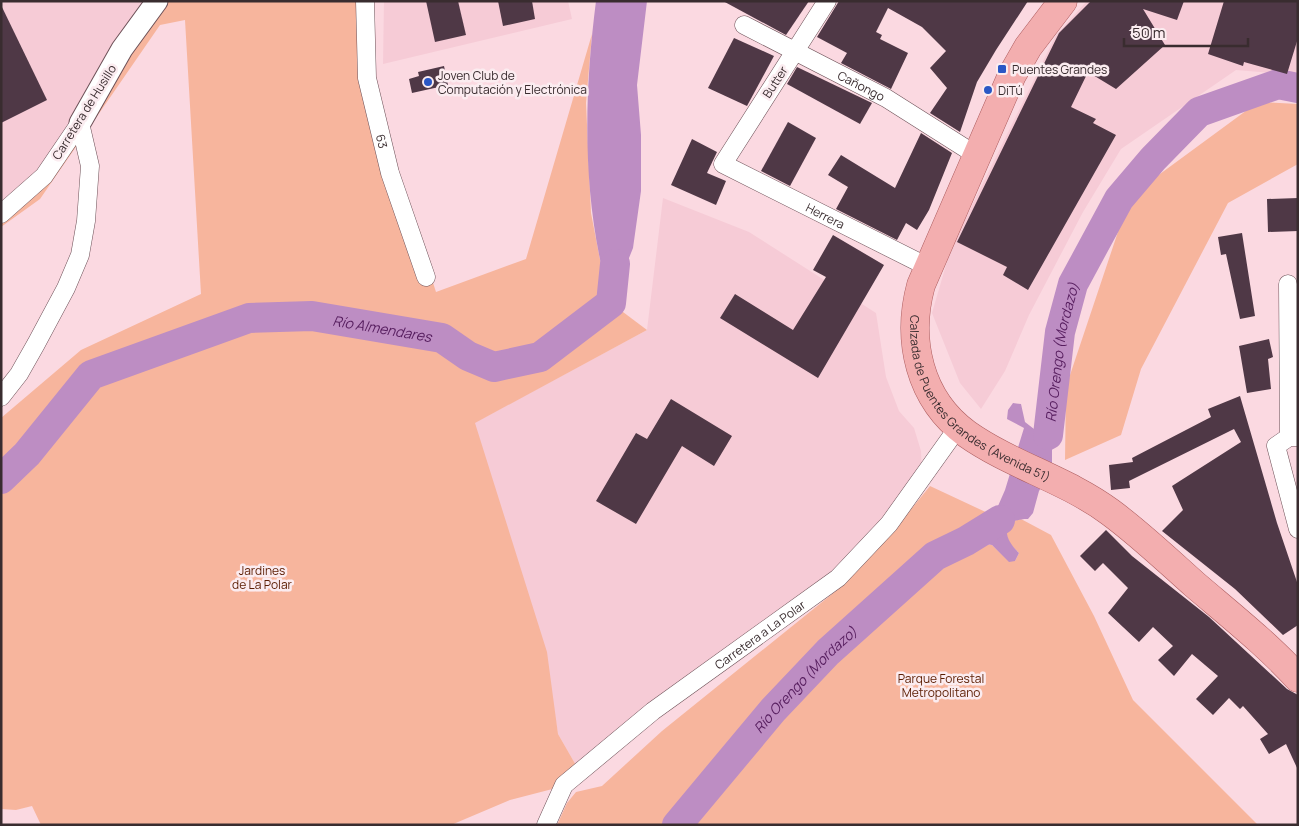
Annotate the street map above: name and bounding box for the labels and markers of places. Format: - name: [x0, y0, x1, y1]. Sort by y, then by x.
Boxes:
- place label: Puentes Grandes: [1012, 61, 1107, 78]
- marker: Puentes Grandes: [996, 63, 1008, 75]
- place label: Joven Club de Computación y Electrónica: [438, 67, 587, 98]
- marker: Joven Club de Computación y Electrónica: [422, 76, 434, 88]
- place label: DiTú: [998, 82, 1023, 99]
- marker: DiTú: [982, 84, 994, 96]

